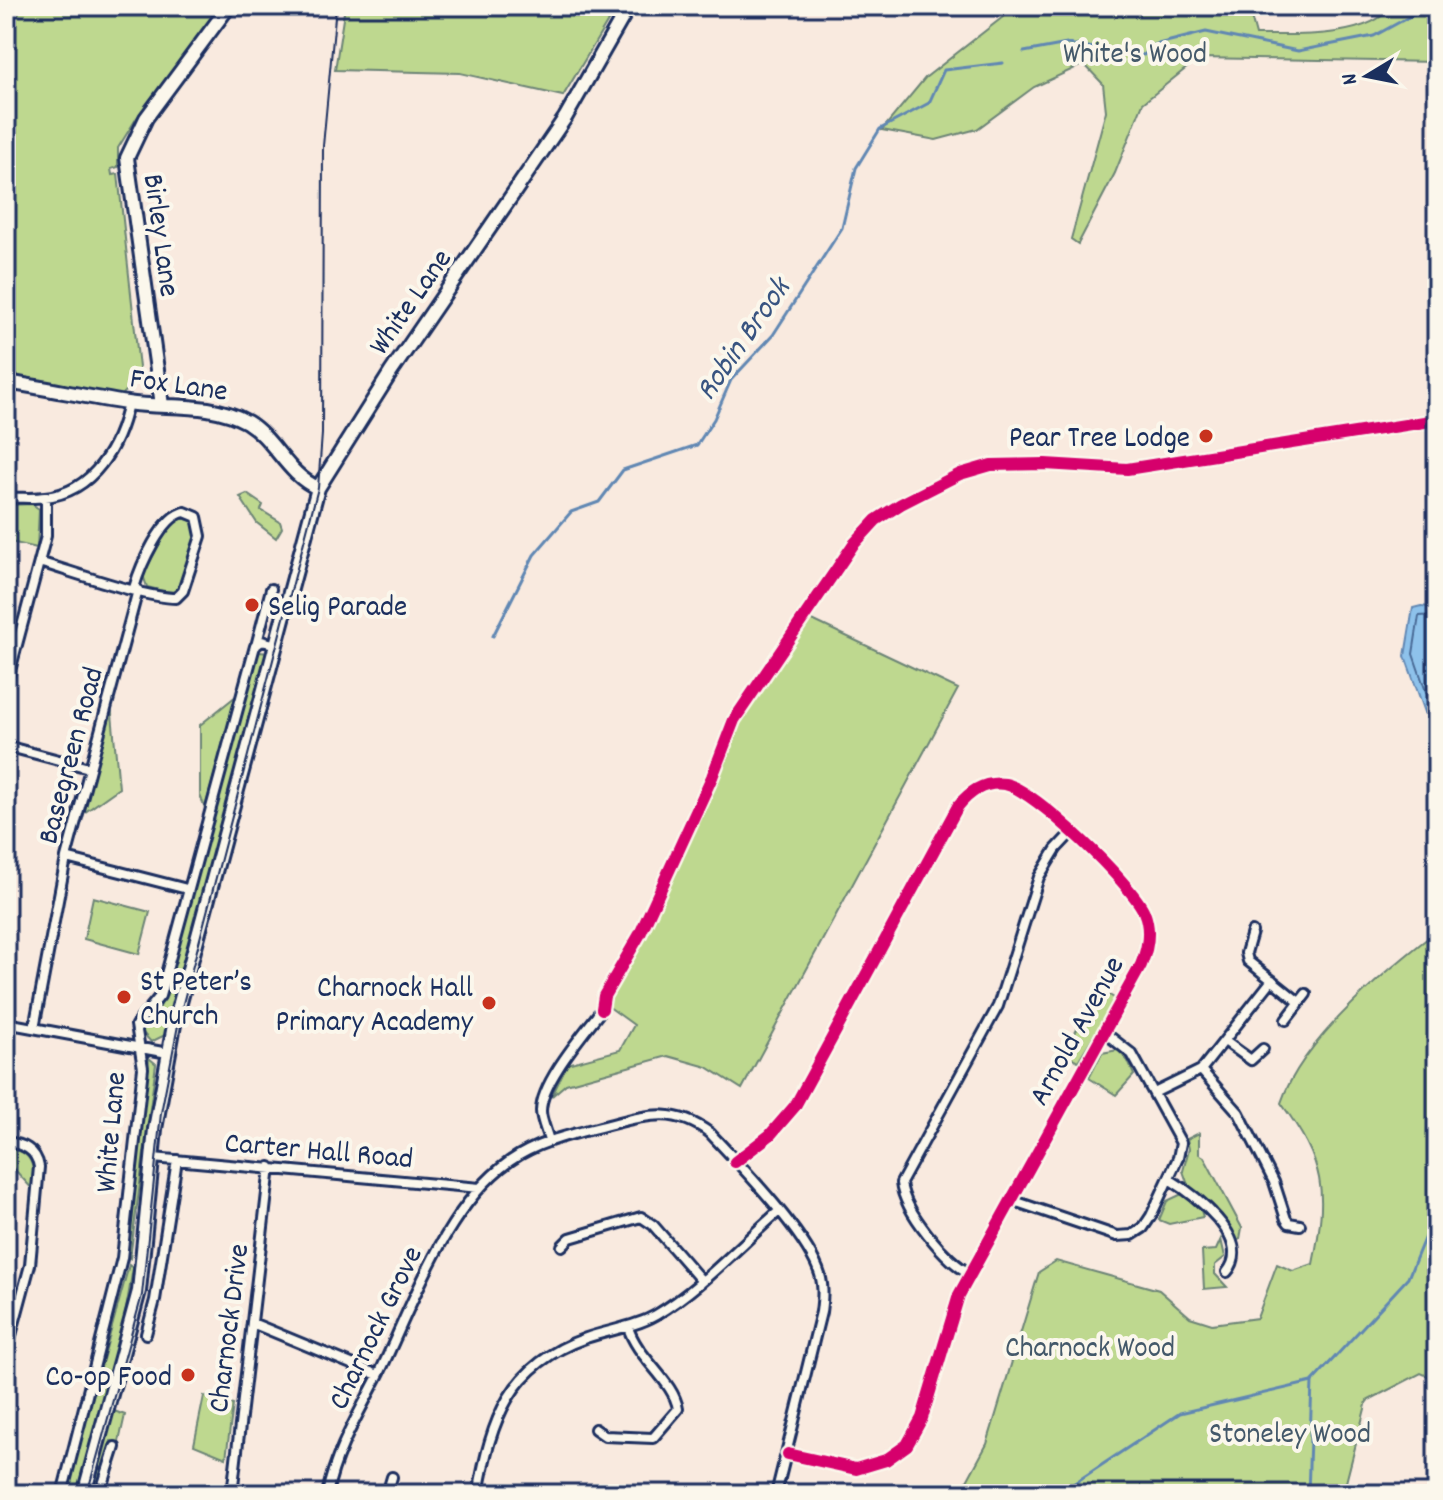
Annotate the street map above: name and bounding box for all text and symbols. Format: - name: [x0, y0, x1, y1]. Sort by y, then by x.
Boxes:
- park label: White's Wood: [1063, 35, 1207, 78]
- north arrow: [1327, 36, 1407, 116]
- text: N: [1335, 71, 1367, 87]
- street label: Birley Lane: [129, 171, 188, 300]
- street label: White Lane: [360, 242, 465, 365]
- water label: Robin Brook: [686, 268, 806, 412]
- street label: Fox Lane: [127, 359, 230, 416]
- place label: Pear Tree Lodge: [1009, 419, 1190, 462]
- marker: Pear Tree Lodge: [1197, 427, 1215, 445]
- place label: Selig Parade: [268, 588, 407, 631]
- marker: Selig Parade: [243, 596, 261, 614]
- street label: Basegreen Road: [29, 663, 118, 849]
- street label: Arnold Avenue: [1020, 950, 1138, 1115]
- place label: St Peter’s Church: [140, 963, 252, 1040]
- place label: Charnock Hall Primary Academy: [275, 969, 474, 1046]
- marker: St Peter’s Church: [115, 988, 133, 1006]
- marker: Charnock Hall Primary Academy: [480, 994, 498, 1012]
- street label: White Lane: [87, 1070, 140, 1195]
- street label: Carter Hall Road: [223, 1124, 415, 1183]
- street label: Charnock Grove: [320, 1240, 436, 1418]
- street label: Charnock Drive: [200, 1242, 263, 1416]
- park label: Charnock Wood: [1005, 1329, 1175, 1372]
- place label: Co-op Food: [45, 1358, 172, 1401]
- marker: Co-op Food: [179, 1366, 197, 1384]
- park label: Stoneley Wood: [1209, 1415, 1371, 1458]

